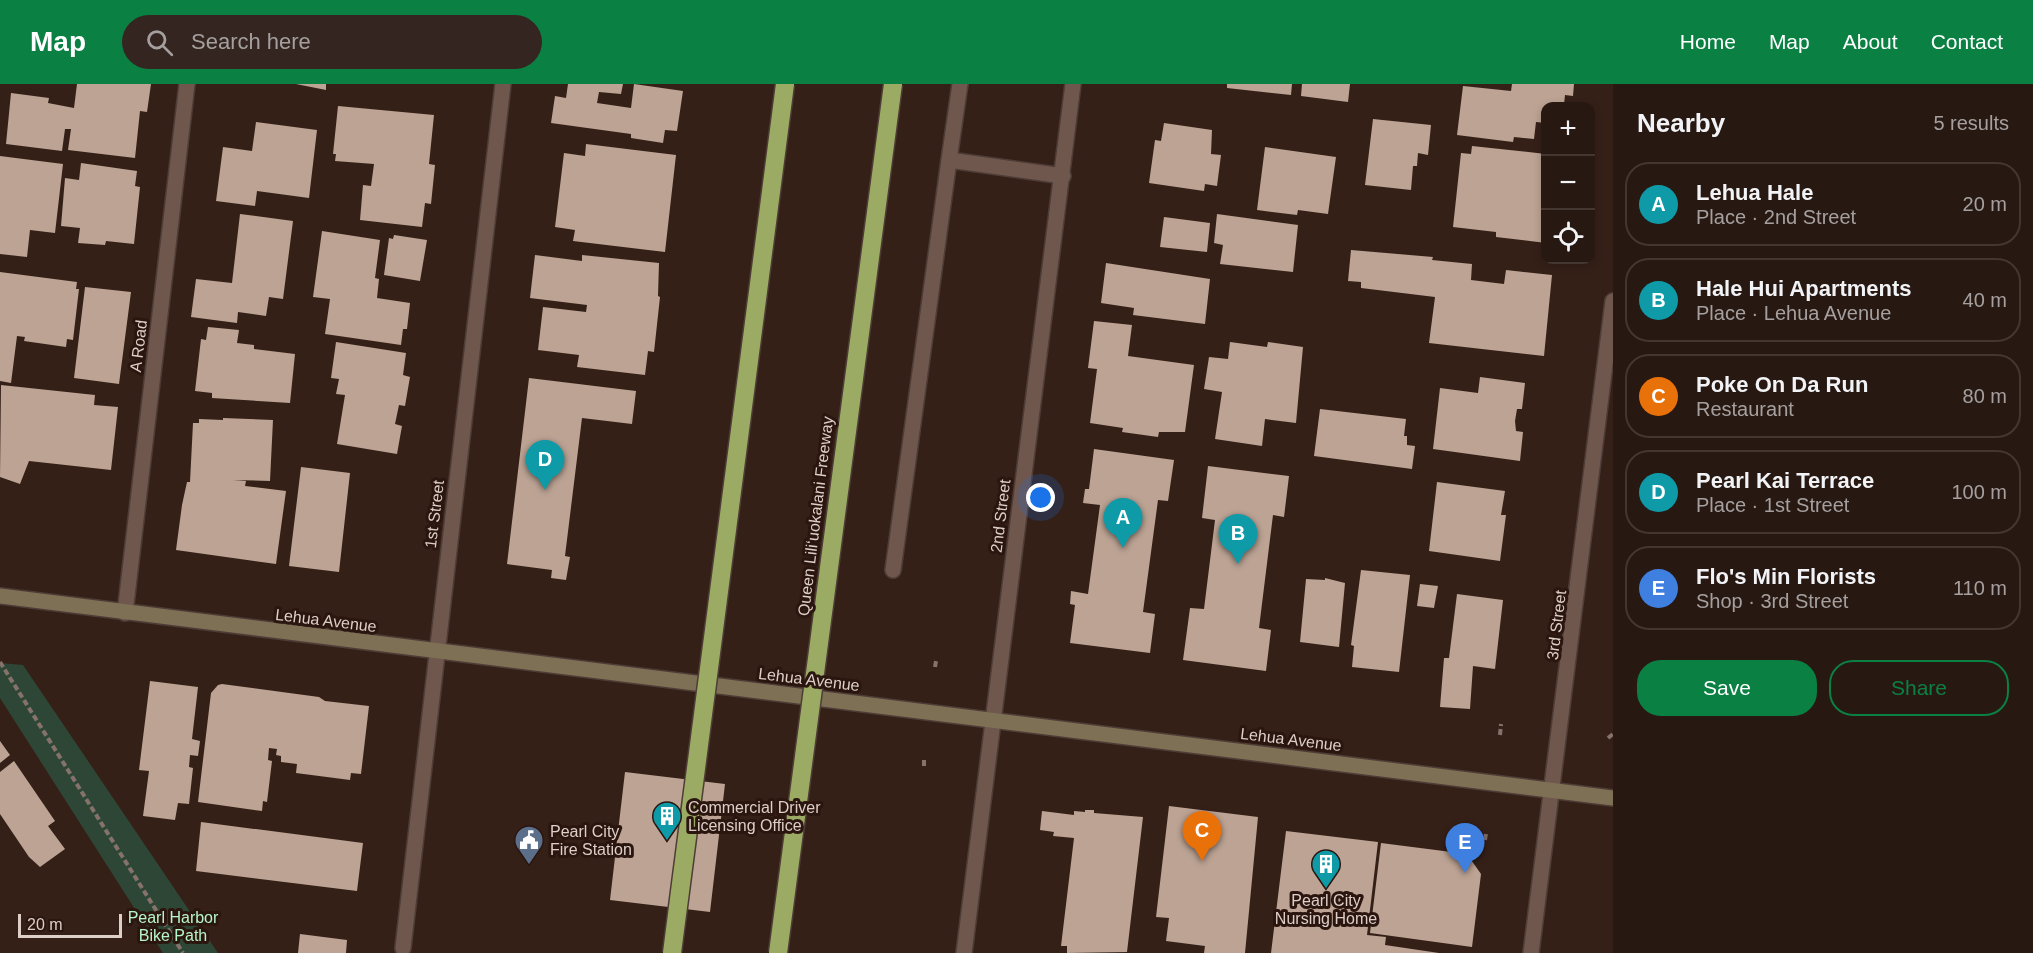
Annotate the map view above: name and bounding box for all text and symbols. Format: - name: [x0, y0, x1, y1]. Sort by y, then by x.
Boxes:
- search box: [122, 15, 542, 69]
- text: Map: [30, 26, 86, 57]
- icon: search: [143, 26, 176, 59]
- text: Search here: [191, 29, 311, 54]
- text: Home: [1680, 30, 1736, 53]
- text: Map: [1769, 30, 1810, 53]
- text: About: [1843, 30, 1898, 53]
- text: Contact: [1931, 30, 2003, 53]
- map controls: [1541, 102, 1595, 264]
- button: +: [1541, 102, 1595, 156]
- text: Nearby: [1637, 108, 1725, 138]
- text: 5 results: [1933, 112, 2009, 134]
- button: −: [1541, 156, 1595, 210]
- text: Lehua Hale: [1696, 180, 1813, 205]
- text: A: [1651, 193, 1666, 215]
- text: 20 m: [1963, 193, 2007, 215]
- text: Place · 2nd Street: [1696, 206, 1856, 228]
- button: locate: [1541, 210, 1595, 264]
- text: Hale Hui Apartments: [1696, 276, 1912, 301]
- text: B: [1651, 289, 1666, 311]
- text: 40 m: [1963, 289, 2007, 311]
- text: Place · Lehua Avenue: [1696, 302, 1891, 324]
- street label: A Road: [127, 319, 150, 373]
- text: Poke On Da Run: [1696, 372, 1868, 397]
- text: C: [1651, 385, 1666, 407]
- text: 80 m: [1963, 385, 2007, 407]
- text: Restaurant: [1696, 398, 1794, 420]
- street label: Queen Liliʻuokalani Freeway: [795, 415, 836, 617]
- pin: D: [526, 440, 564, 490]
- text: Pearl Kai Terrace: [1696, 468, 1874, 493]
- street label: 1st Street: [422, 478, 447, 549]
- street label: 2nd Street: [988, 478, 1013, 554]
- text: D: [1651, 481, 1666, 503]
- text: 100 m: [1951, 481, 2007, 503]
- your location: [1026, 483, 1055, 512]
- text: Place · 1st Street: [1696, 494, 1849, 516]
- pin: A: [1104, 498, 1142, 548]
- pin: B: [1218, 514, 1258, 564]
- text: Flo's Min Florists: [1696, 564, 1876, 589]
- text: E: [1652, 577, 1665, 599]
- text: 110 m: [1953, 577, 2007, 599]
- street label: 3rd Street: [1544, 589, 1569, 661]
- text: Shop · 3rd Street: [1696, 590, 1848, 612]
- street label: Lehua Avenue: [274, 606, 378, 635]
- button: Save: [1637, 660, 1817, 716]
- button: Share: [1829, 660, 2009, 716]
- street label: Lehua Avenue: [757, 665, 861, 694]
- street label: Lehua Avenue: [1239, 725, 1343, 754]
- place label: Commercial Driver Licensing Office: [688, 799, 821, 834]
- building icon: Commercial Driver Licensing Office: [651, 800, 683, 842]
- pin: C: [1182, 812, 1222, 861]
- place label: Pearl City Fire Station: [550, 823, 632, 858]
- public building icon: Pearl City Fire Station: [513, 824, 545, 866]
- pin: E: [1446, 824, 1484, 873]
- building icon: Pearl City Nursing Home: [1310, 848, 1342, 890]
- place label: Pearl City Nursing Home: [1275, 892, 1377, 927]
- park label: Pearl Harbor Bike Path: [128, 909, 219, 944]
- scale bar: [18, 911, 122, 938]
- text: 20 m: [27, 916, 63, 933]

